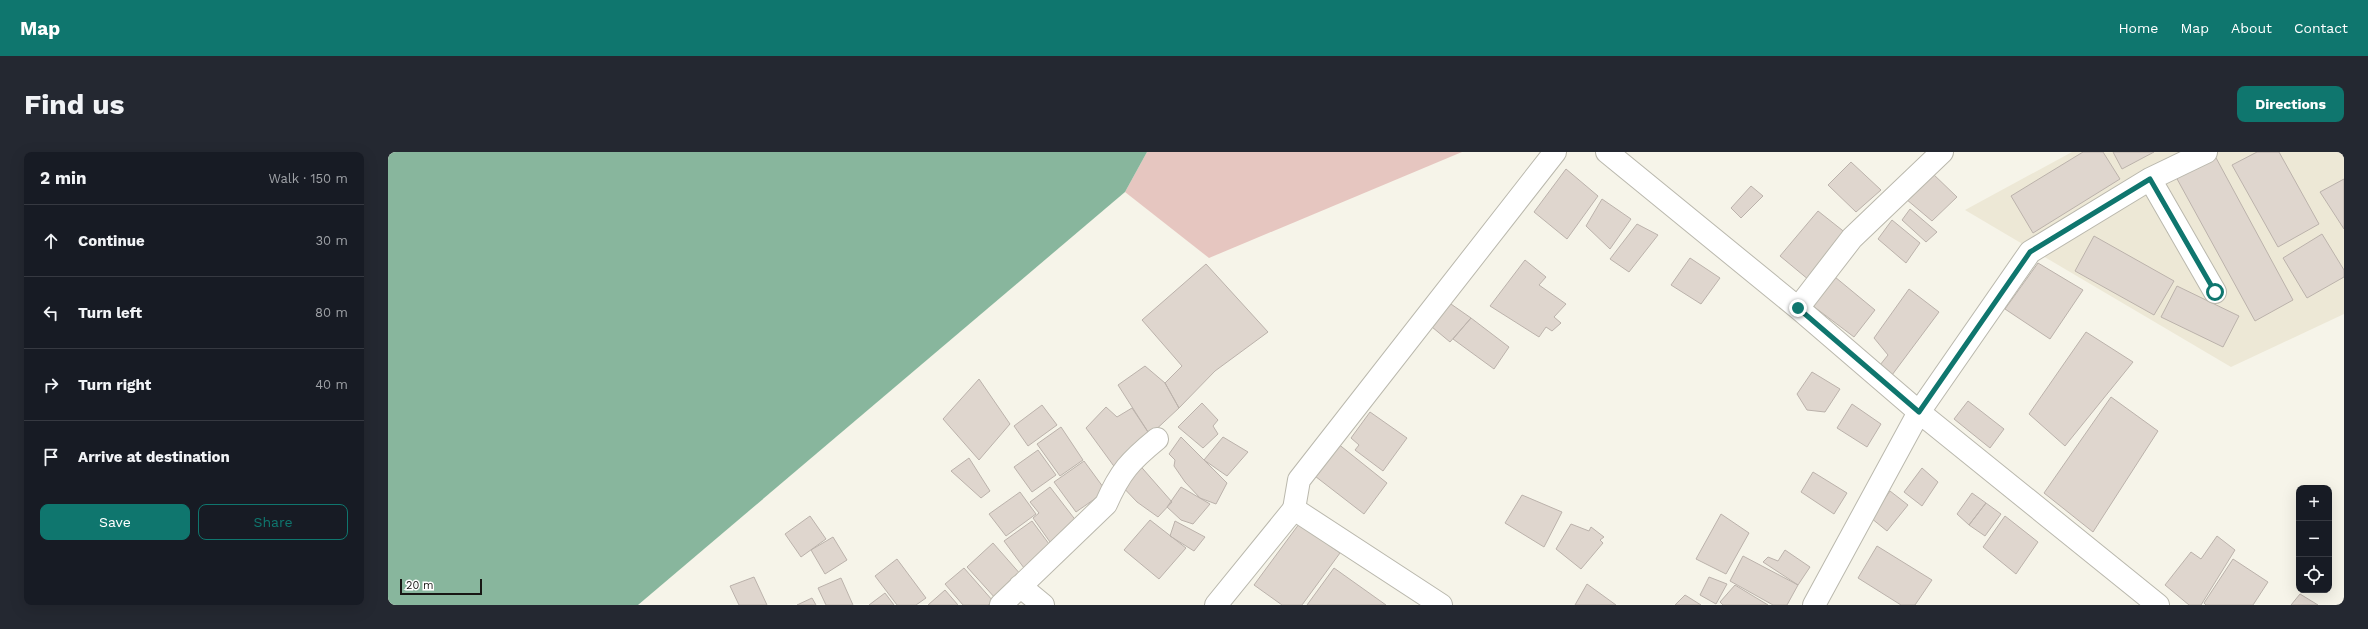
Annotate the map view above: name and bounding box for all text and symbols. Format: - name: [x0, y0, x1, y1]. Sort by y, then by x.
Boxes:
- text: Map: [20, 17, 60, 40]
- text: Home: [2118, 20, 2158, 36]
- text: Map: [2180, 20, 2209, 36]
- text: About: [2231, 20, 2272, 36]
- text: Contact: [2294, 20, 2348, 36]
- button: Directions: [2237, 86, 2344, 122]
- text: Find us: [24, 88, 124, 121]
- text: 2 min: [40, 168, 86, 188]
- text: Walk · 150 m: [269, 171, 348, 186]
- icon: ahead: [40, 230, 62, 252]
- text: Continue: [78, 232, 145, 250]
- text: 30 m: [316, 233, 348, 248]
- route start: [2206, 283, 2224, 301]
- route end: [1789, 299, 1807, 317]
- icon: left: [40, 302, 62, 324]
- text: Turn left: [78, 304, 142, 322]
- text: 80 m: [315, 305, 348, 320]
- icon: right: [40, 374, 62, 396]
- text: Turn right: [78, 376, 151, 394]
- text: 40 m: [315, 377, 348, 392]
- icon: arrive: [40, 446, 62, 468]
- text: Arrive at destination: [78, 448, 230, 466]
- map controls: [2296, 485, 2332, 593]
- button: +: [2296, 485, 2332, 521]
- button: Save: [40, 504, 190, 540]
- button: Share: [198, 504, 348, 540]
- button: −: [2296, 521, 2332, 557]
- button: locate: [2296, 557, 2332, 593]
- scale bar: [400, 577, 482, 596]
- text: 20 m: [406, 579, 434, 592]

